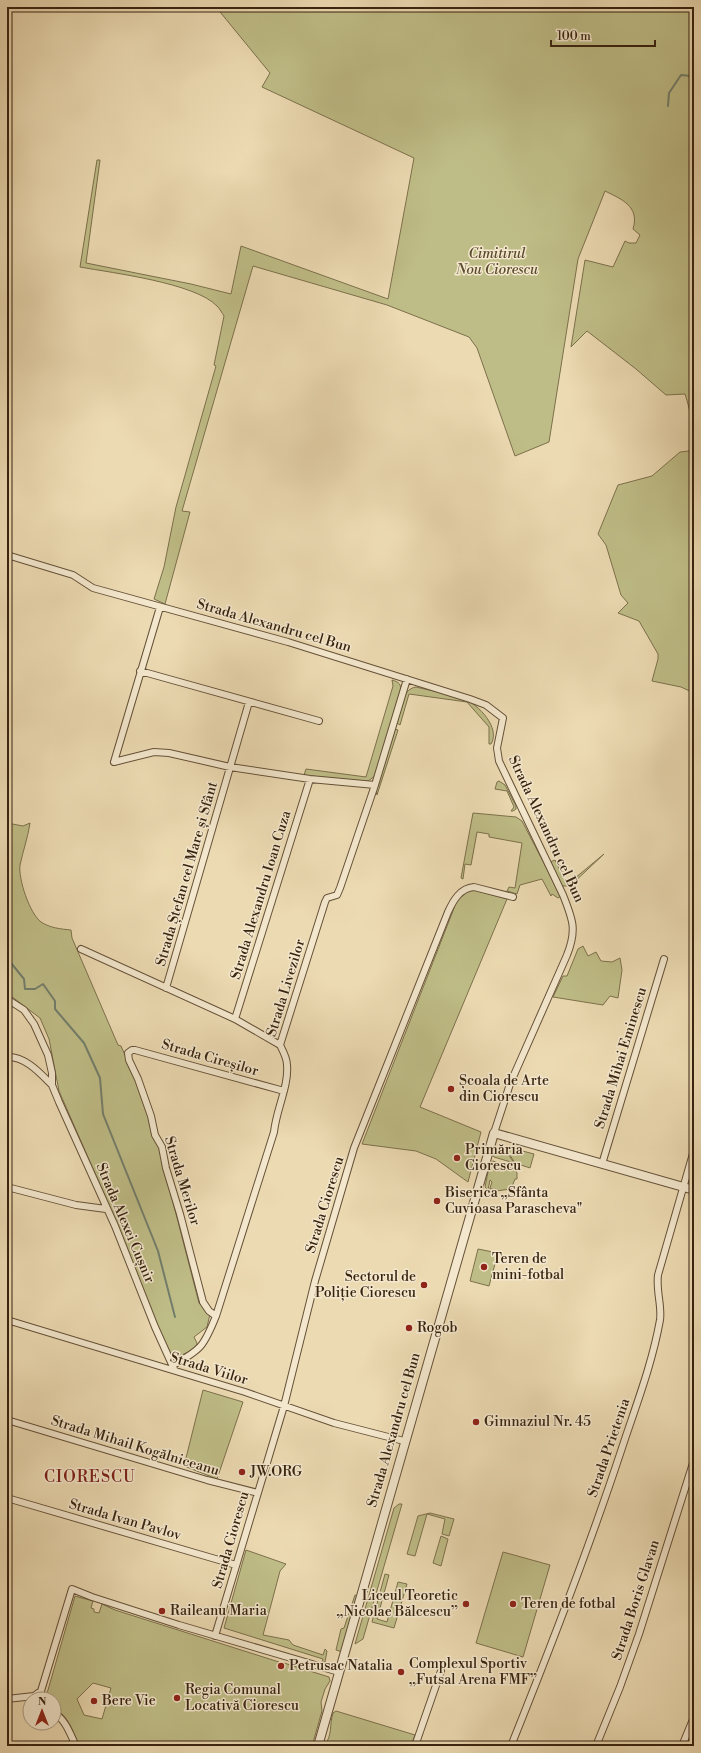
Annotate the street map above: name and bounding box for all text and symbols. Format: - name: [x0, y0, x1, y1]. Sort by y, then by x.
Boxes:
- scale bar: [551, 22, 655, 48]
- text: 100 m: [557, 29, 591, 44]
- park label: Cimitirul Nou Ciorescu: [455, 245, 538, 279]
- street label: Strada Alexandru cel Bun: [195, 595, 354, 657]
- street label: Strada Alexandru cel Bun: [504, 753, 588, 906]
- street label: Strada Ștefan cel Mare și Sfânt: [152, 780, 222, 968]
- street label: Strada Alexandru Ioan Cuza: [227, 807, 296, 982]
- street label: Strada Livezilor: [263, 937, 309, 1039]
- street label: Strada Mihai Eminescu: [591, 985, 651, 1131]
- street label: Strada Cireșilor: [159, 1036, 261, 1080]
- place label: Școala de Arte din Ciorescu: [459, 1072, 549, 1106]
- marker: Școala de Arte din Ciorescu: [446, 1084, 456, 1094]
- street label: Strada Merilor: [160, 1134, 204, 1228]
- place label: Primăria Ciorescu: [465, 1141, 524, 1175]
- marker: Primăria Ciorescu: [452, 1153, 462, 1163]
- street label: Strada Ciorescu: [302, 1154, 348, 1256]
- street label: Strada Alexei Cușnir: [92, 1160, 158, 1286]
- place label: Biserica „Sfânta Cuvioasa Parascheva": [444, 1184, 582, 1218]
- marker: Biserica „Sfânta Cuvioasa Parascheva": [432, 1196, 442, 1206]
- place label: Teren de mini-fotbal: [492, 1250, 564, 1284]
- marker: Teren de mini-fotbal: [479, 1262, 489, 1272]
- place label: Sectorul de Poliție Ciorescu: [315, 1268, 416, 1302]
- marker: Sectorul de Poliție Ciorescu: [419, 1280, 429, 1290]
- place label: Rogob: [417, 1319, 458, 1337]
- marker: Rogob: [404, 1323, 414, 1333]
- street label: Strada Viilor: [168, 1349, 250, 1389]
- street label: Strada Alexandru cel Bun: [363, 1350, 425, 1509]
- street label: Strada Prietenia: [584, 1395, 635, 1500]
- street label: Strada Mihail Kogălniceanu: [49, 1412, 221, 1480]
- place label: Gimnaziul Nr. 45: [484, 1413, 591, 1431]
- marker: Gimnaziul Nr. 45: [471, 1417, 481, 1427]
- place label: JW.ORG: [249, 1463, 303, 1481]
- district label: CIORESCU: [44, 1467, 136, 1487]
- marker: JW.ORG: [237, 1467, 247, 1477]
- street label: Strada Ciorescu: [209, 1489, 253, 1591]
- street label: Strada Ivan Pavlov: [67, 1495, 184, 1545]
- street label: Strada Boris Glavan: [608, 1537, 664, 1662]
- place label: Liceul Teoretic „Nicolae Bălcescu”: [336, 1587, 458, 1621]
- place label: Teren de fotbal: [521, 1595, 616, 1613]
- marker: Liceul Teoretic „Nicolae Bălcescu”: [461, 1599, 471, 1609]
- marker: Teren de fotbal: [508, 1599, 518, 1609]
- place label: Raileanu Maria: [170, 1602, 268, 1620]
- marker: Raileanu Maria: [157, 1606, 167, 1616]
- place label: Complexul Sportiv „Futsal Arena FMF”: [409, 1655, 537, 1689]
- place label: Petrusac Natalia: [289, 1657, 394, 1675]
- marker: Petrusac Natalia: [276, 1661, 286, 1671]
- marker: Complexul Sportiv „Futsal Arena FMF”: [396, 1667, 406, 1677]
- place label: Regia Comunal Locativă Ciorescu: [185, 1681, 299, 1715]
- north arrow: [22, 1691, 62, 1731]
- place label: Bere Vie: [101, 1692, 156, 1710]
- marker: Regia Comunal Locativă Ciorescu: [172, 1693, 182, 1703]
- text: N: [38, 1695, 47, 1709]
- marker: Bere Vie: [89, 1696, 99, 1706]

